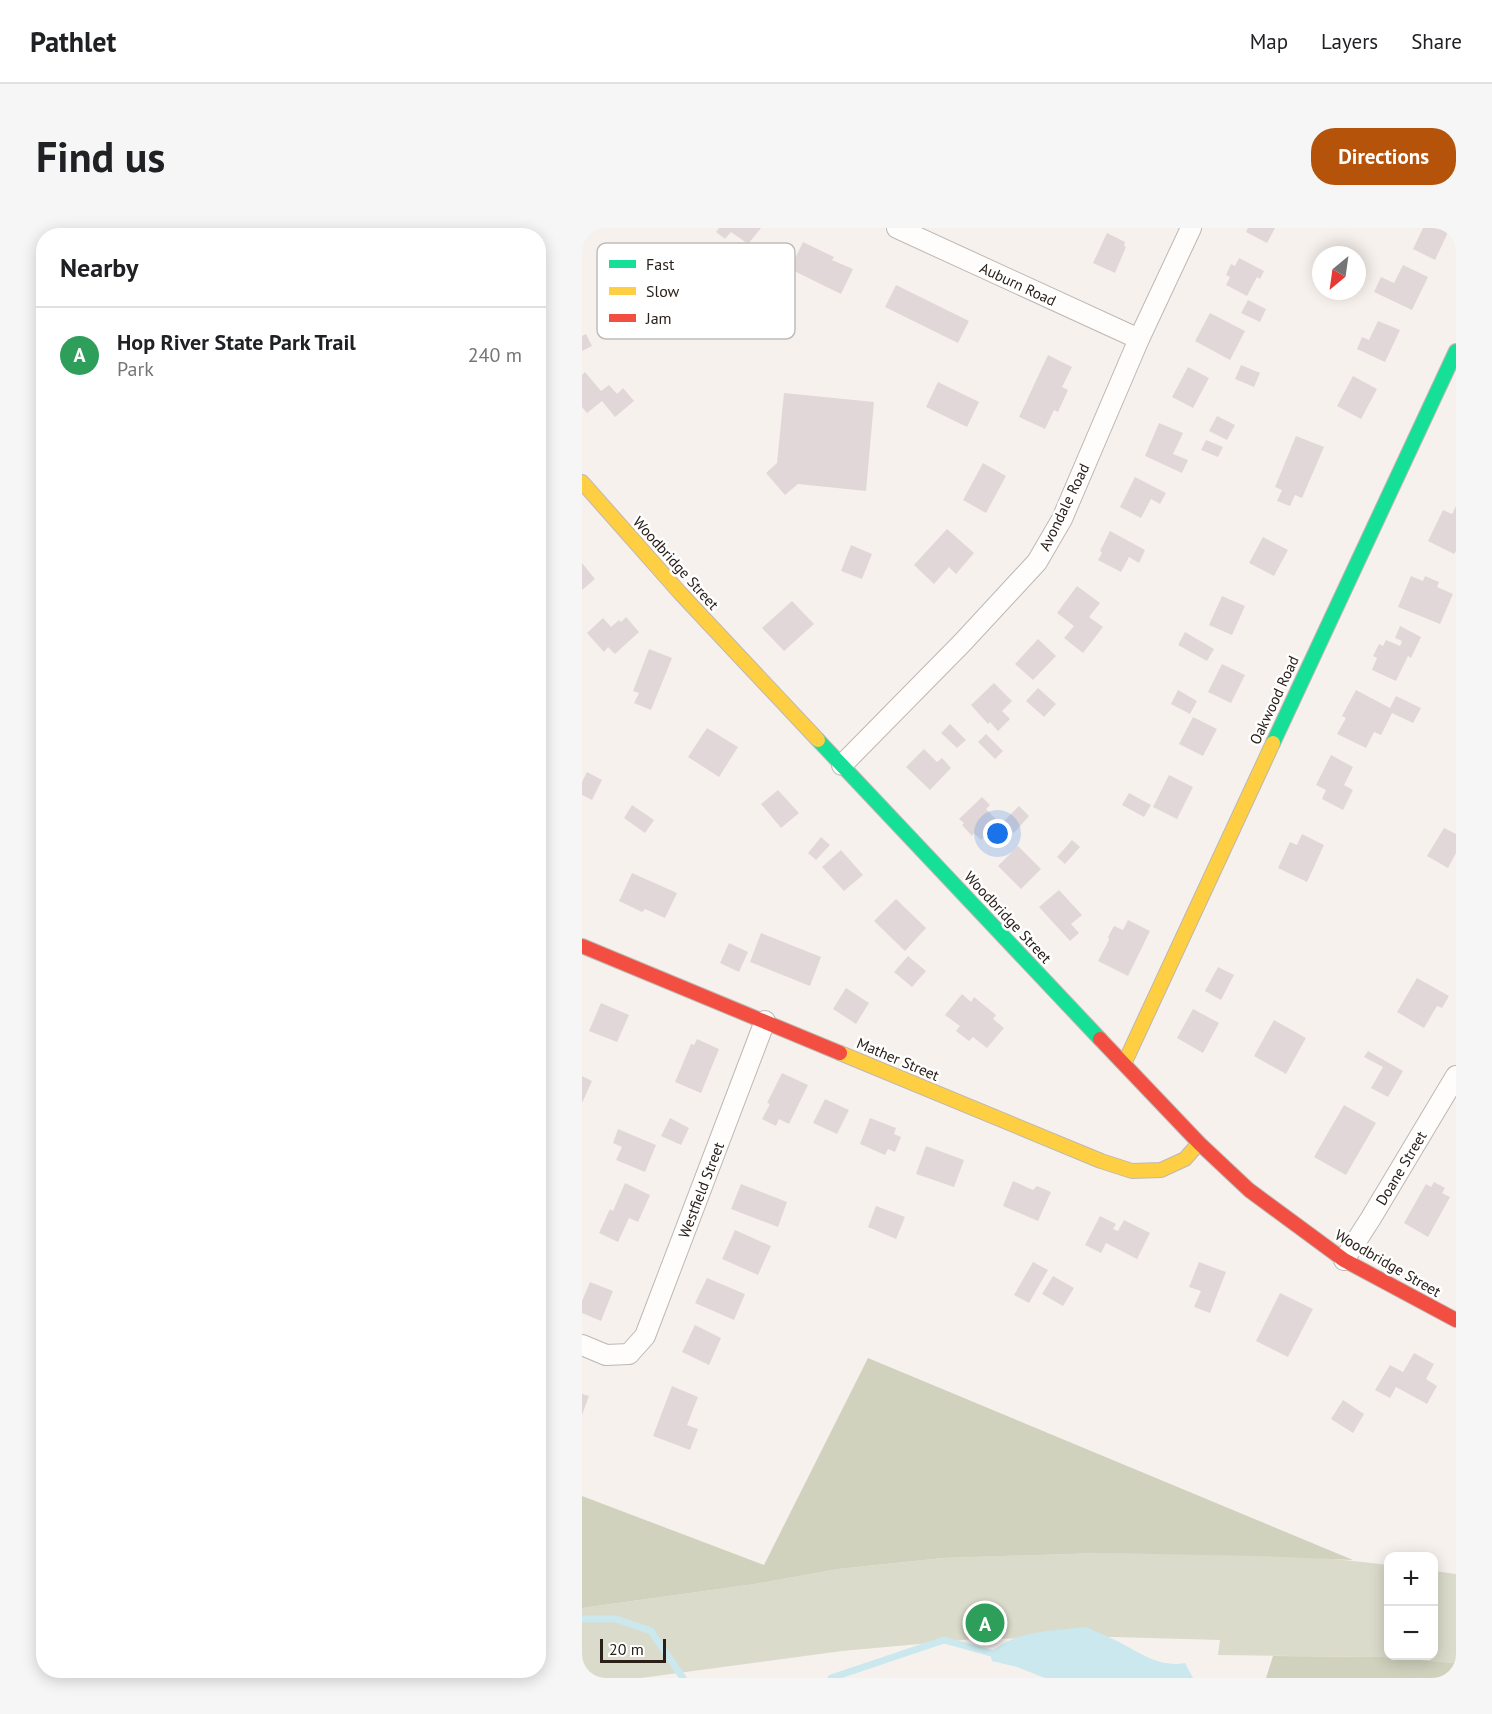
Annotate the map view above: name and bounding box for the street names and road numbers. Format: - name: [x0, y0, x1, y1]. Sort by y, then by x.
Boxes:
- street label: Auburn Road: [977, 258, 1059, 310]
- street label: Avondale Road: [1035, 460, 1093, 554]
- street label: Woodbridge Street: [629, 512, 723, 614]
- street label: Oakwood Road: [1245, 653, 1303, 747]
- street label: Woodbridge Street: [960, 867, 1056, 967]
- street label: Mather Street: [854, 1033, 942, 1085]
- street label: Doane Street: [1371, 1127, 1431, 1209]
- street label: Westfield Street: [674, 1139, 728, 1241]
- street label: Woodbridge Street: [1332, 1225, 1444, 1301]

